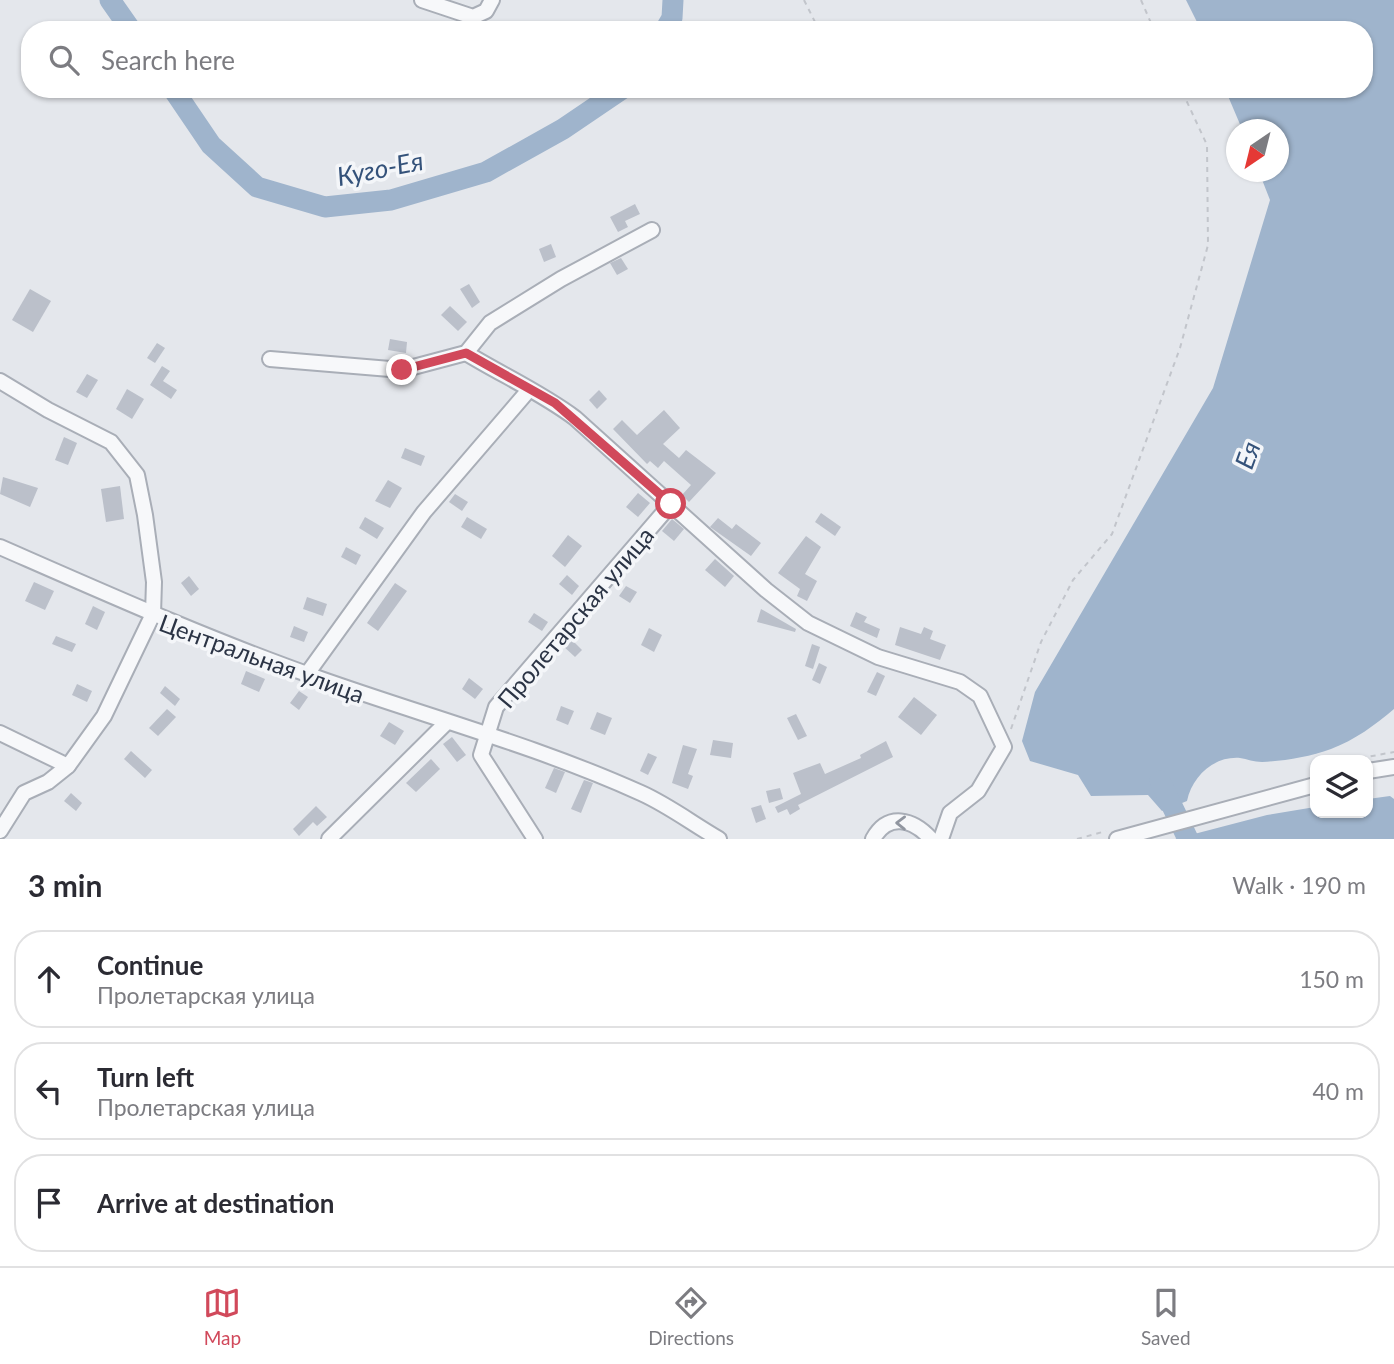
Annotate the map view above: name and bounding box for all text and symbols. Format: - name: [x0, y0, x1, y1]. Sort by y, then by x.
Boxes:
- search box: [21, 21, 1373, 98]
- icon: search: [45, 41, 83, 79]
- text: Search here: [101, 44, 235, 76]
- north arrow: [1226, 119, 1289, 182]
- water label: Куго-Ея: [334, 144, 426, 192]
- route end: [386, 354, 417, 385]
- water label: Ея: [1227, 437, 1267, 473]
- route start: [655, 488, 686, 519]
- street label: Пролетарская улица: [491, 521, 659, 713]
- street label: Центральная улица: [155, 607, 369, 709]
- map controls: [1310, 755, 1373, 818]
- button: layers: [1310, 755, 1373, 818]
- one-way arrow: [895, 815, 906, 831]
- text: 3 min: [28, 867, 102, 903]
- text: Walk · 190 m: [1232, 871, 1366, 899]
- text: Continue: [97, 949, 203, 981]
- icon: ahead: [30, 960, 68, 998]
- text: 150 m: [1299, 965, 1364, 993]
- text: Пролетарская улица: [97, 981, 315, 1009]
- text: Turn left: [97, 1061, 194, 1093]
- icon: left: [30, 1072, 68, 1110]
- text: 40 m: [1313, 1077, 1364, 1105]
- text: Пролетарская улица: [97, 1093, 315, 1121]
- icon: arrive: [30, 1184, 68, 1222]
- text: Arrive at destination: [97, 1187, 334, 1219]
- tab: Map: [203, 1284, 241, 1349]
- tab: Directions: [648, 1284, 734, 1349]
- tab: Saved: [1141, 1284, 1191, 1349]

